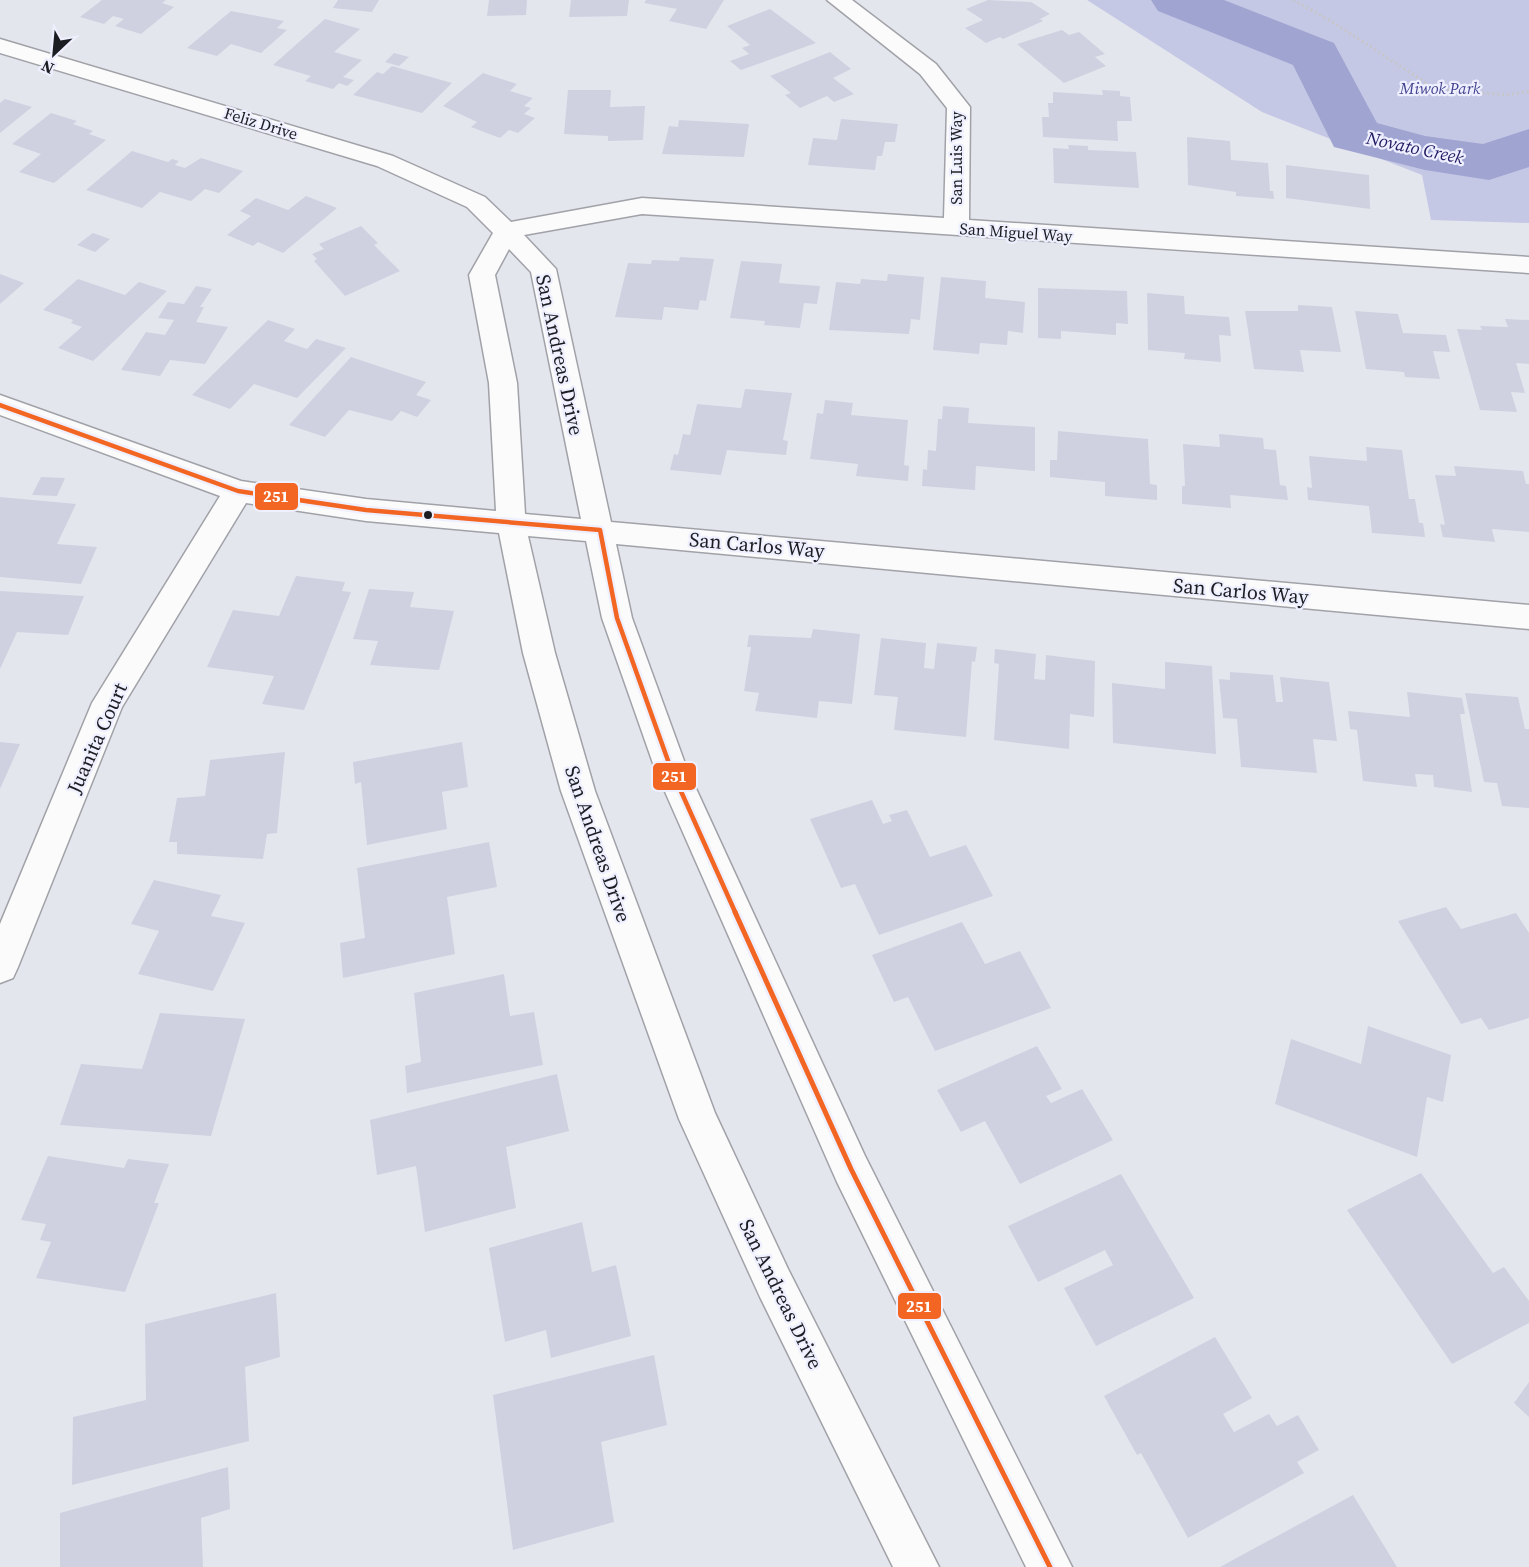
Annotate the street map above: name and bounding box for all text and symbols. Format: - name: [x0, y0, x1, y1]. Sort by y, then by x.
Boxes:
- north arrow: [24, 24, 84, 84]
- text: N: [37, 55, 57, 80]
- park label: Miwok Park: [1399, 77, 1481, 99]
- street label: Feliz Drive: [222, 101, 300, 145]
- street label: San Luis Way: [945, 110, 967, 205]
- water label: Novato Creek: [1363, 125, 1466, 170]
- street label: San Miguel Way: [959, 217, 1074, 247]
- street label: San Andreas Drive: [529, 272, 591, 438]
- line badge: 251: [254, 482, 299, 511]
- text: 251: [263, 485, 289, 507]
- unlabelled marker: [422, 509, 434, 521]
- street label: San Carlos Way: [688, 525, 827, 565]
- street label: San Carlos Way: [1172, 571, 1311, 611]
- street label: Juanita Court: [60, 678, 134, 799]
- street label: San Andreas Drive: [558, 762, 638, 926]
- line badge: 251: [652, 762, 697, 791]
- text: 251: [661, 765, 687, 787]
- street label: San Andreas Drive: [733, 1214, 829, 1374]
- line badge: 251: [897, 1292, 942, 1320]
- text: 251: [906, 1295, 932, 1317]

